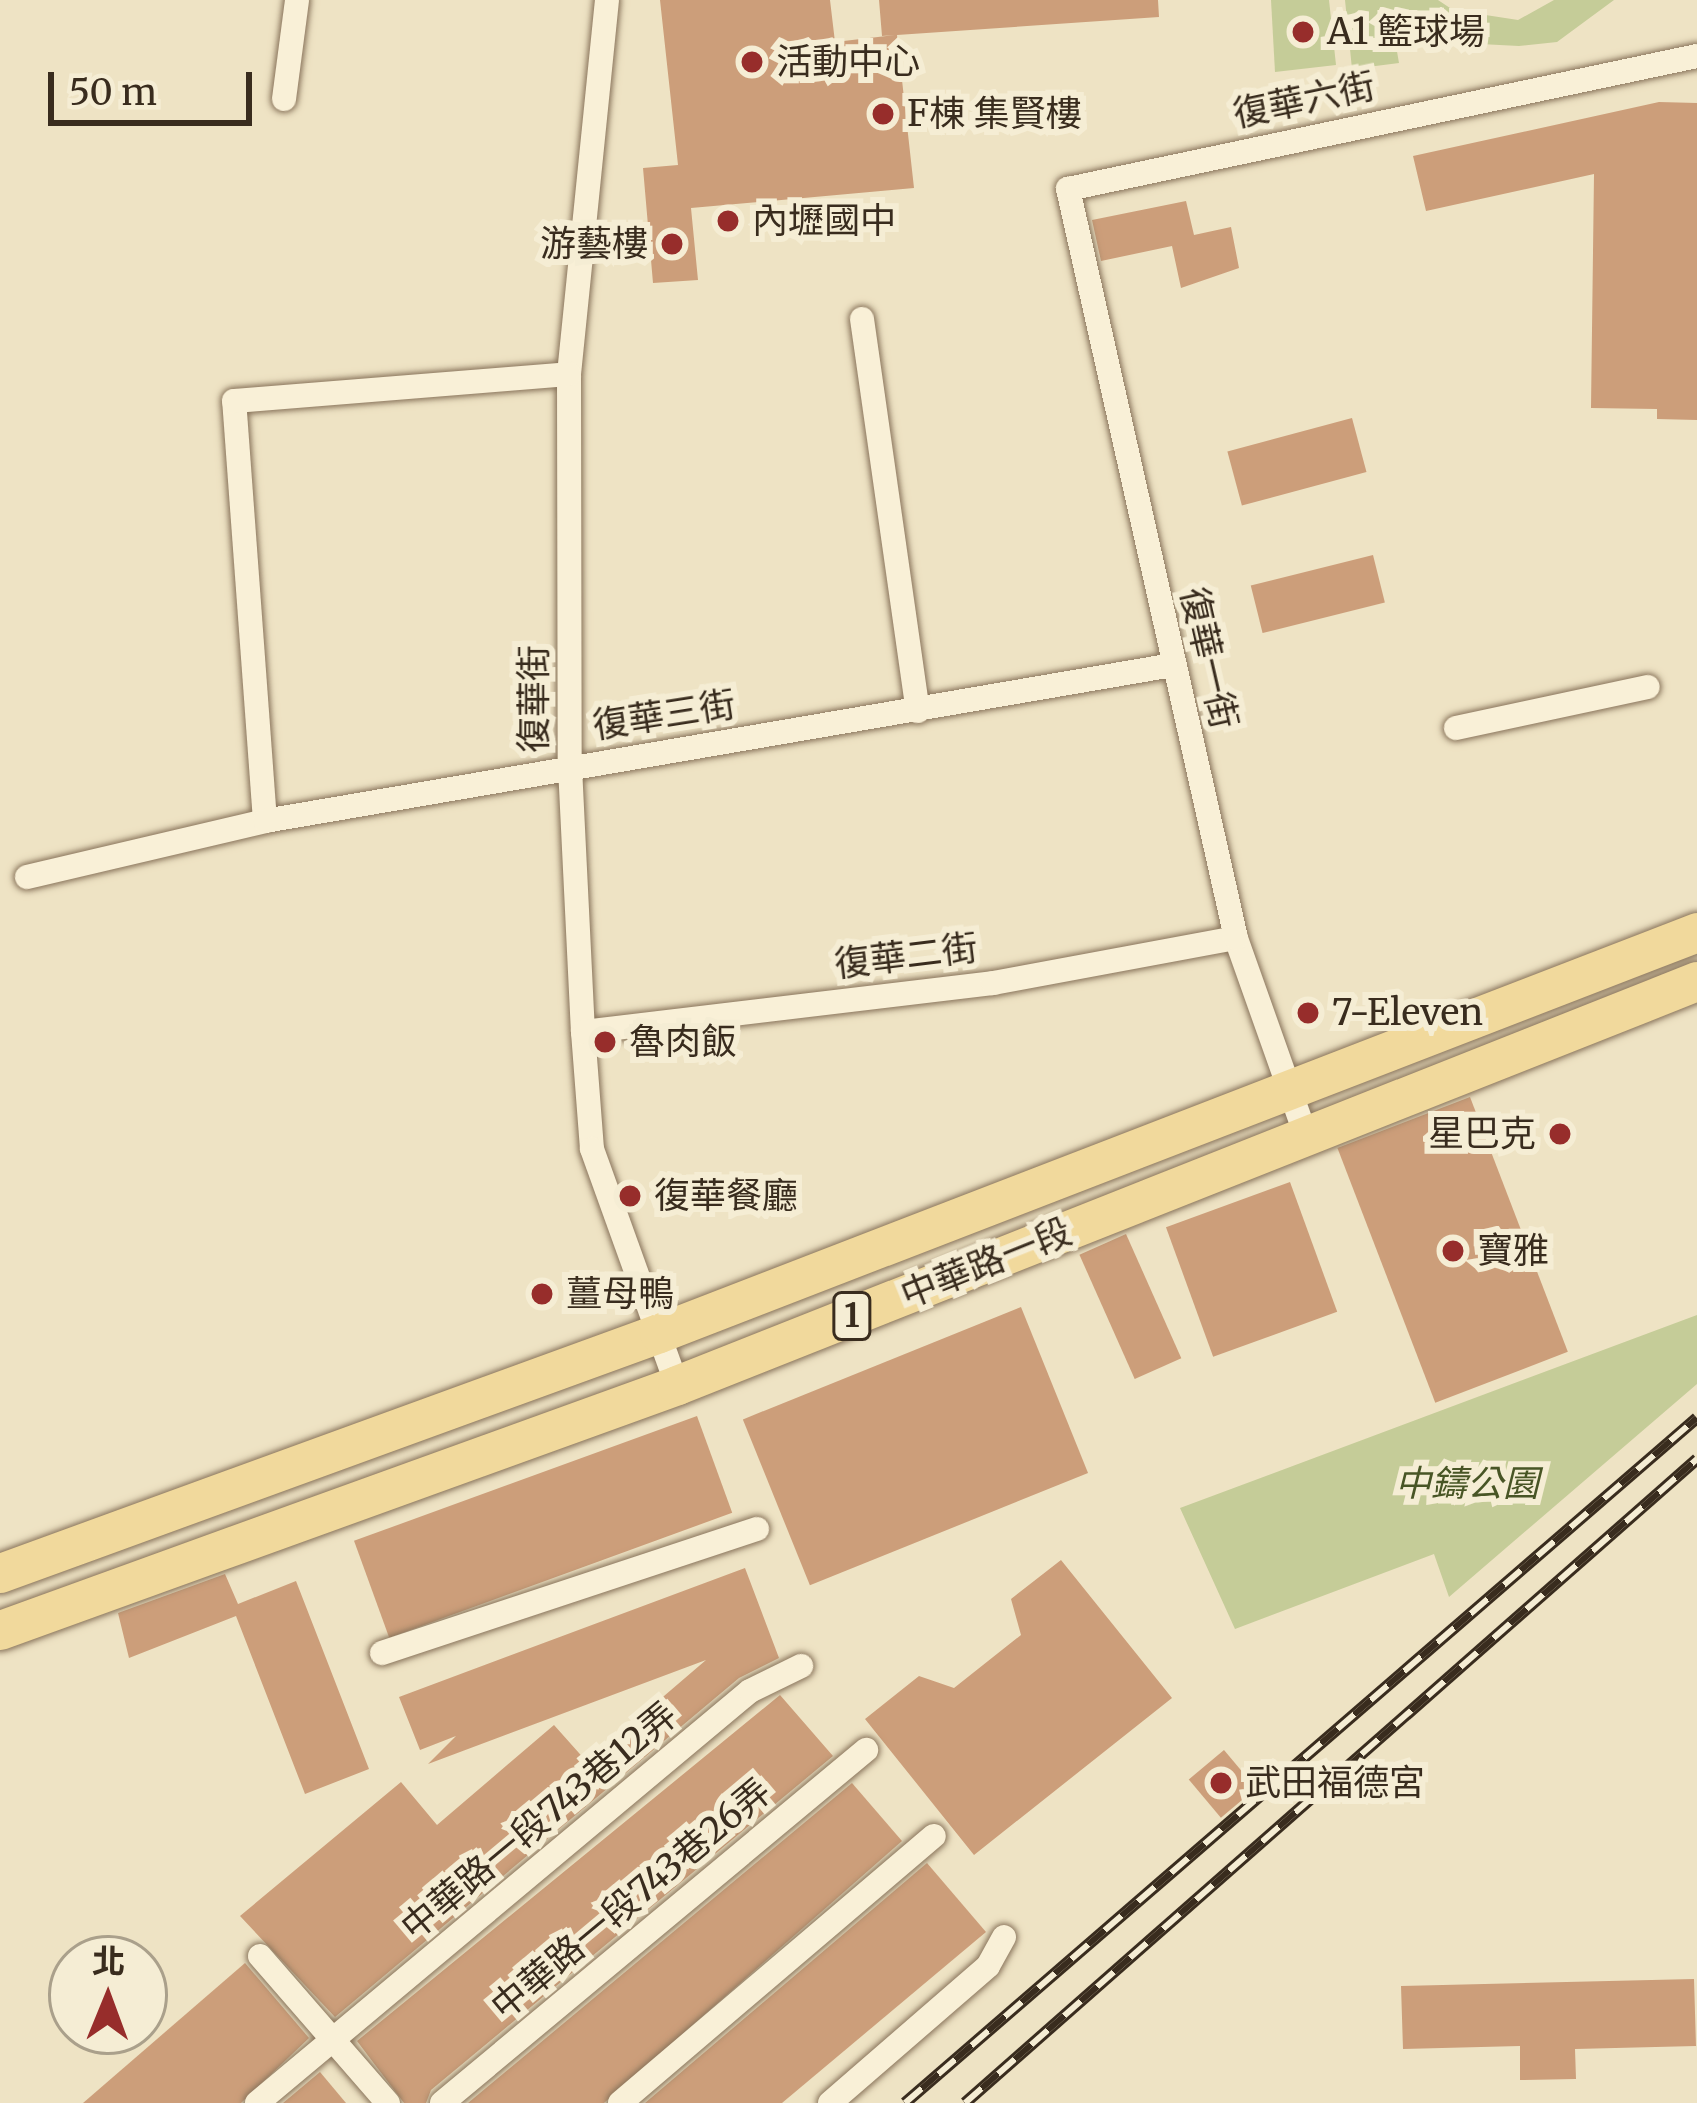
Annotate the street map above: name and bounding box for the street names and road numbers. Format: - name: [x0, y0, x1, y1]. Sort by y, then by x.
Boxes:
- street label: 復華六街: [1229, 64, 1379, 136]
- street label: 復華一街: [1172, 583, 1246, 733]
- street label: 復華街: [512, 645, 556, 753]
- street label: 復華三街: [590, 682, 738, 748]
- street label: 復華二街: [832, 926, 980, 986]
- street label: 中華路一段: [894, 1209, 1078, 1317]
- road number: 1: [831, 1289, 873, 1343]
- street label: 中華路一段743巷12弄: [392, 1693, 686, 1949]
- street label: 中華路一段743巷26弄: [483, 1770, 779, 2028]

